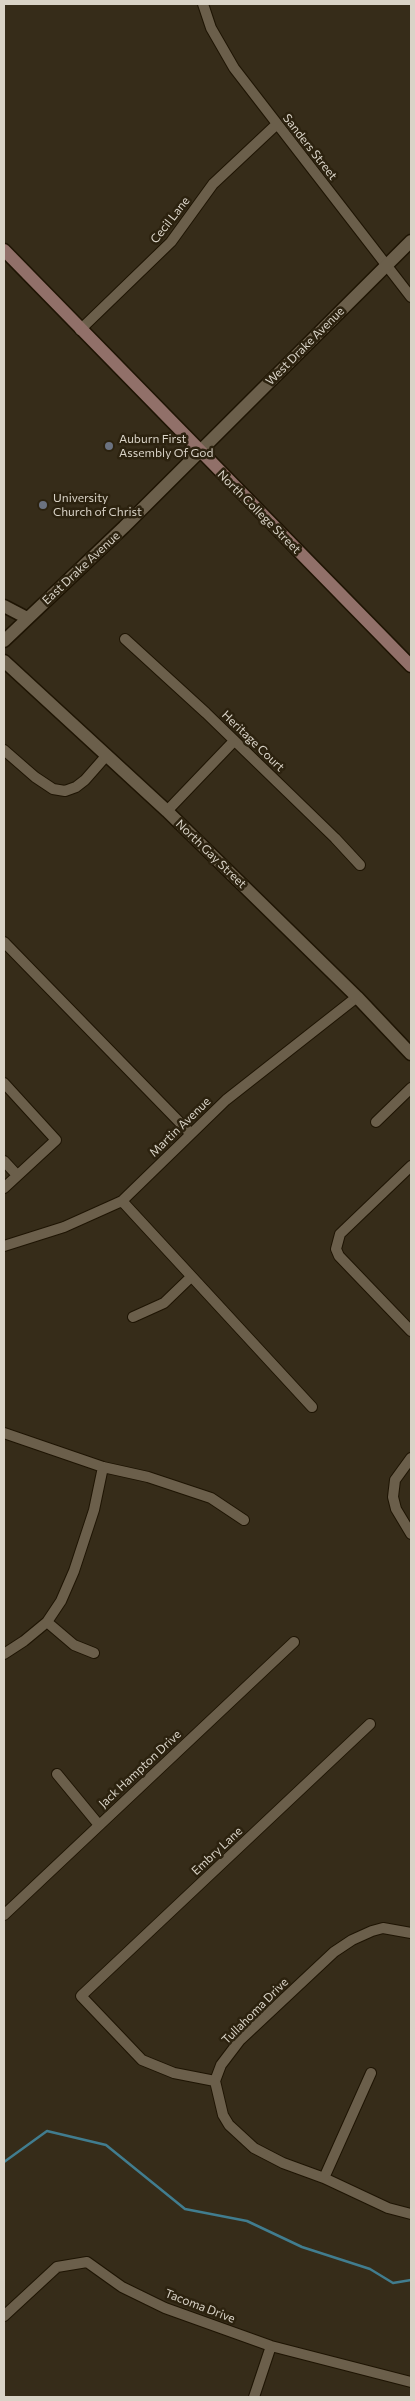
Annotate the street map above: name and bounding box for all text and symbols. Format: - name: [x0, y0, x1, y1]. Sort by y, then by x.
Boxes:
- street label: Sanders Street: [280, 111, 340, 183]
- street label: Cecil Lane: [147, 194, 193, 246]
- street label: West Drake Avenue: [263, 304, 347, 388]
- place label: Auburn First Assembly Of God: [119, 432, 213, 460]
- marker: Auburn First Assembly Of God: [103, 440, 115, 452]
- street label: North College Street: [214, 467, 304, 557]
- place label: University Church of Christ: [53, 491, 142, 519]
- marker: University Church of Christ: [37, 499, 49, 511]
- street label: East Drake Avenue: [39, 528, 123, 608]
- street label: Heritage Court: [219, 708, 287, 774]
- street label: North Gay Street: [173, 817, 249, 891]
- street label: Martin Avenue: [146, 1094, 214, 1160]
- street label: Jack Hampton Drive: [96, 1727, 184, 1811]
- street label: Embry Lane: [189, 1824, 245, 1878]
- street label: Tullahoma Drive: [219, 1975, 291, 2047]
- street label: Tacoma Drive: [163, 2286, 237, 2326]

